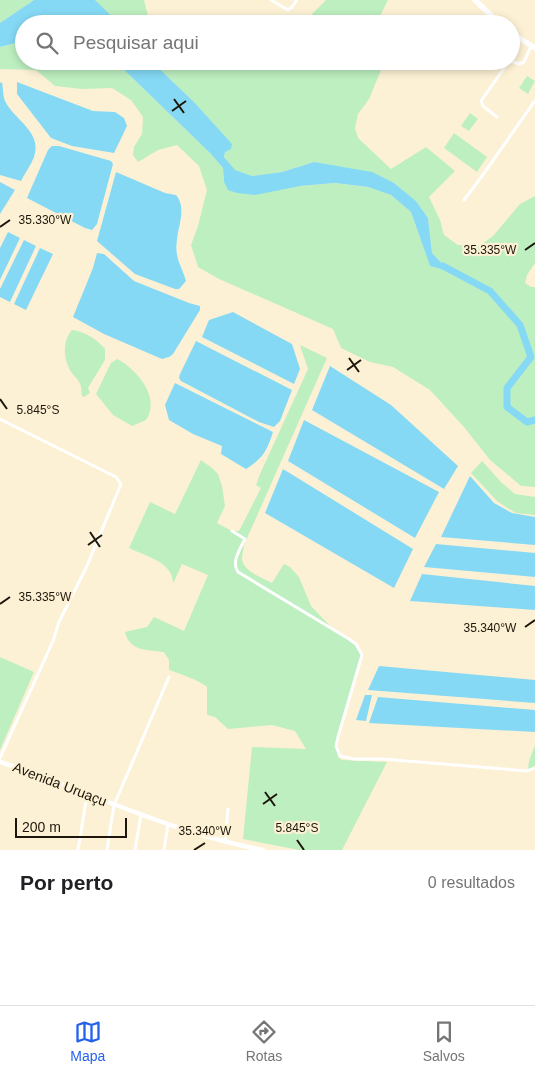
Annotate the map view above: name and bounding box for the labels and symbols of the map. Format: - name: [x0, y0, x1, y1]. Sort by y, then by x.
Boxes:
- text: 35.330°W: [19, 213, 72, 227]
- text: 35.335°W: [464, 243, 517, 257]
- text: 5.845°S: [17, 403, 59, 417]
- text: 35.335°W: [19, 590, 72, 604]
- text: 35.340°W: [464, 621, 517, 635]
- street label: Avenida Uruaçu: [11, 759, 109, 809]
- scale bar: [15, 815, 128, 838]
- text: 5.845°S: [276, 821, 318, 835]
- text: 35.340°W: [179, 824, 232, 838]

